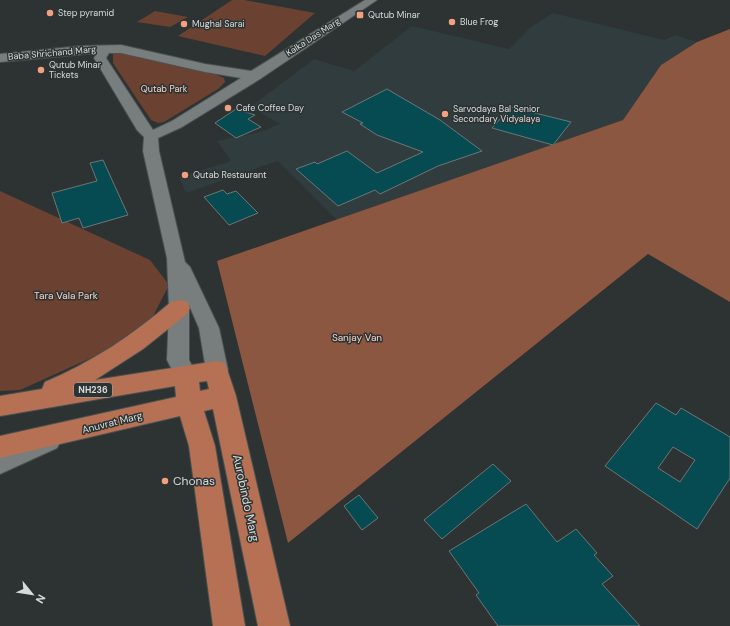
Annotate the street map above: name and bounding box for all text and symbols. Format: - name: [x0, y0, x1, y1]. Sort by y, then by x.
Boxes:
- place label: Step pyramid: [58, 7, 114, 19]
- marker: Step pyramid: [45, 8, 55, 18]
- place label: Qutub Minar: [368, 9, 421, 21]
- marker: Qutub Minar: [355, 10, 365, 20]
- street label: Kalka Das Marg: [284, 15, 342, 59]
- place label: Blue Frog: [460, 16, 498, 28]
- marker: Blue Frog: [447, 17, 457, 27]
- place label: Mughal Sarai: [192, 18, 245, 30]
- marker: Mughal Sarai: [179, 19, 189, 29]
- street label: Baba Shrichand Marg: [8, 43, 96, 63]
- place label: Qutub Minar Tickets: [49, 59, 102, 81]
- marker: Qutub Minar Tickets: [36, 65, 46, 75]
- park label: Qutab Park: [141, 83, 188, 95]
- place label: Cafe Coffee Day: [236, 102, 304, 114]
- marker: Cafe Coffee Day: [223, 103, 233, 113]
- place label: Sarvodaya Bal Senior Secondary Vidyalaya: [453, 103, 540, 125]
- marker: Sarvodaya Bal Senior Secondary Vidyalaya: [440, 109, 450, 119]
- place label: Qutab Restaurant: [193, 169, 267, 181]
- marker: Qutab Restaurant: [180, 170, 190, 180]
- park label: Tara Vala Park: [34, 289, 98, 302]
- park label: Sanjay Van: [332, 331, 382, 344]
- road number: NH236: [74, 383, 112, 397]
- street label: Anuvrat Marg: [80, 409, 144, 436]
- street label: Aurobindo Marg: [229, 453, 263, 543]
- place label: Chonas: [173, 473, 215, 489]
- marker: Chonas: [160, 476, 170, 486]
- north arrow: [12, 574, 52, 614]
- text: N: [33, 592, 49, 606]

